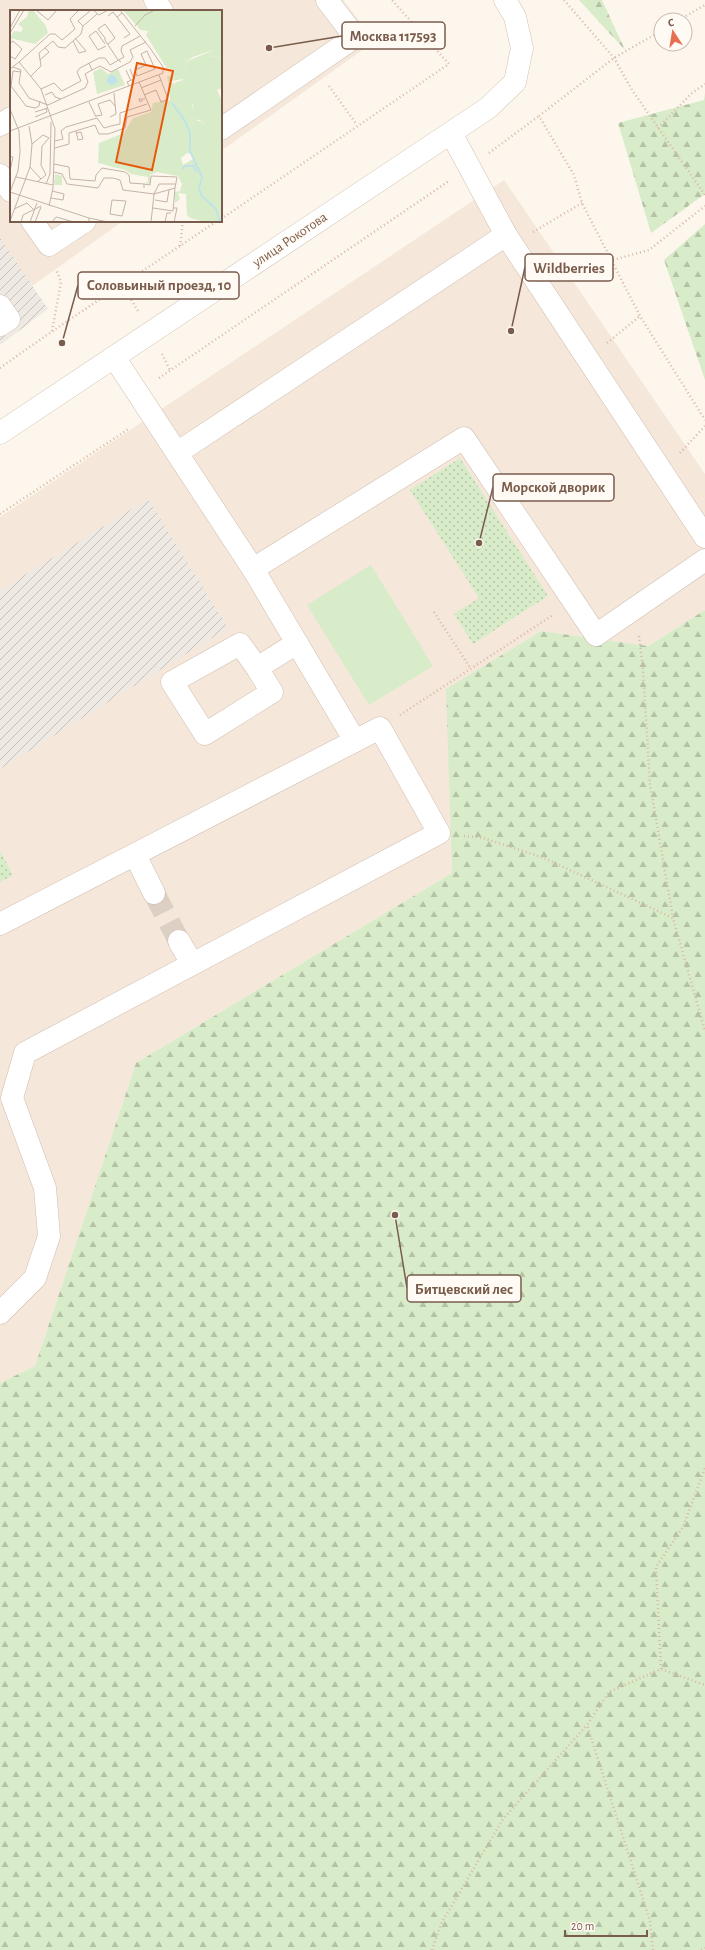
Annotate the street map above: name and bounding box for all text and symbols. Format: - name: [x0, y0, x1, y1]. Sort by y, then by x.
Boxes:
- inset map: [10, 10, 222, 222]
- north arrow: [653, 12, 693, 52]
- text: С: [667, 17, 675, 29]
- callout: Москва 117593: [342, 22, 445, 49]
- text: Москва 117593: [350, 29, 436, 44]
- street label: улица Рокотова: [249, 210, 330, 271]
- callout: Wildberries: [525, 254, 613, 281]
- text: Wildberries: [533, 261, 605, 276]
- callout: Соловьиный проезд, 10: [78, 272, 239, 299]
- text: Соловьиный проезд, 10: [87, 278, 231, 293]
- callout: Морской дворик: [493, 474, 614, 501]
- text: Морской дворик: [501, 480, 606, 495]
- callout: Битцевский лес: [407, 1275, 521, 1302]
- text: Битцевский лес: [415, 1282, 513, 1297]
- scale bar: [565, 1912, 647, 1938]
- text: 20 m: [571, 1920, 594, 1932]

